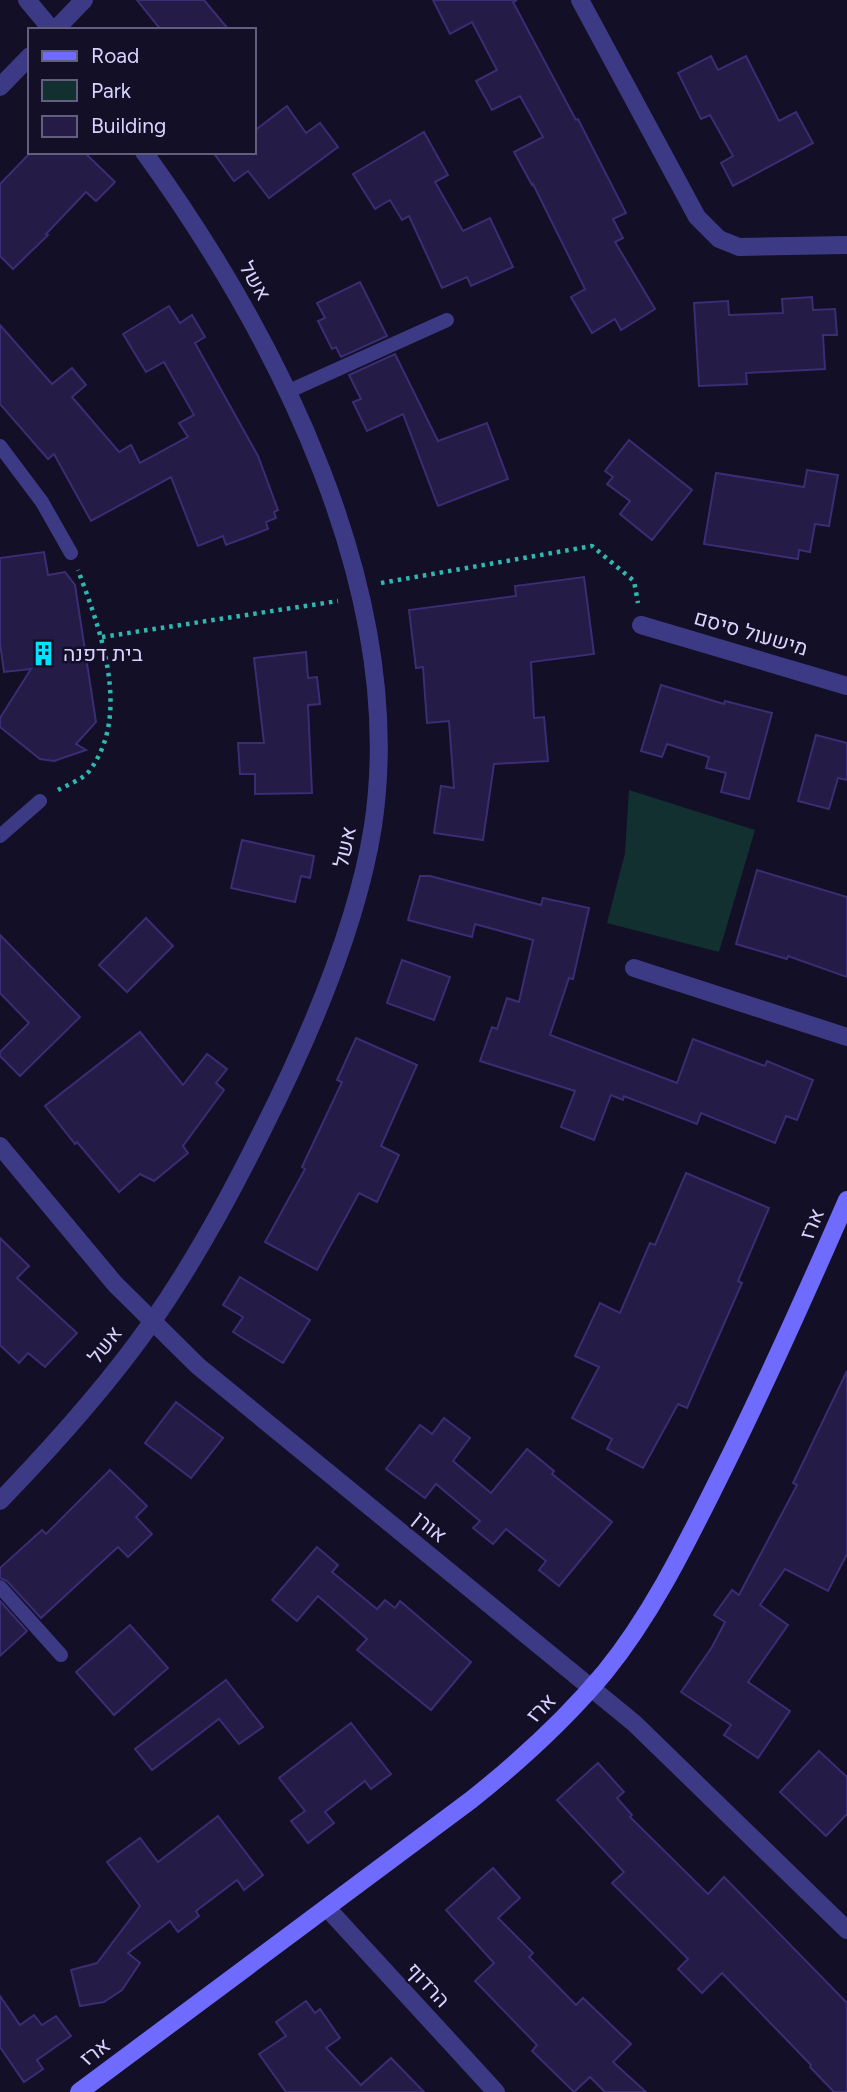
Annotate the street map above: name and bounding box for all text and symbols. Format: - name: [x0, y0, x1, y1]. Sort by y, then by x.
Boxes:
- legend: [28, 28, 256, 154]
- text: Road: [91, 43, 139, 68]
- text: Park: [91, 78, 132, 103]
- text: Building: [91, 113, 166, 138]
- street label: אשל: [234, 257, 276, 305]
- street label: מישעול סיסם: [691, 604, 811, 661]
- building icon: בית דפנה: [29, 640, 57, 668]
- place label: בית דפנה: [63, 641, 143, 666]
- street label: אשל: [328, 824, 361, 870]
- street label: ארז: [794, 1205, 829, 1243]
- street label: אשל: [82, 1321, 127, 1369]
- street label: אורן: [408, 1506, 452, 1548]
- street label: ארז: [521, 1688, 561, 1728]
- street label: הרדוף: [401, 1957, 455, 2012]
- street label: ארז: [75, 2032, 115, 2071]

